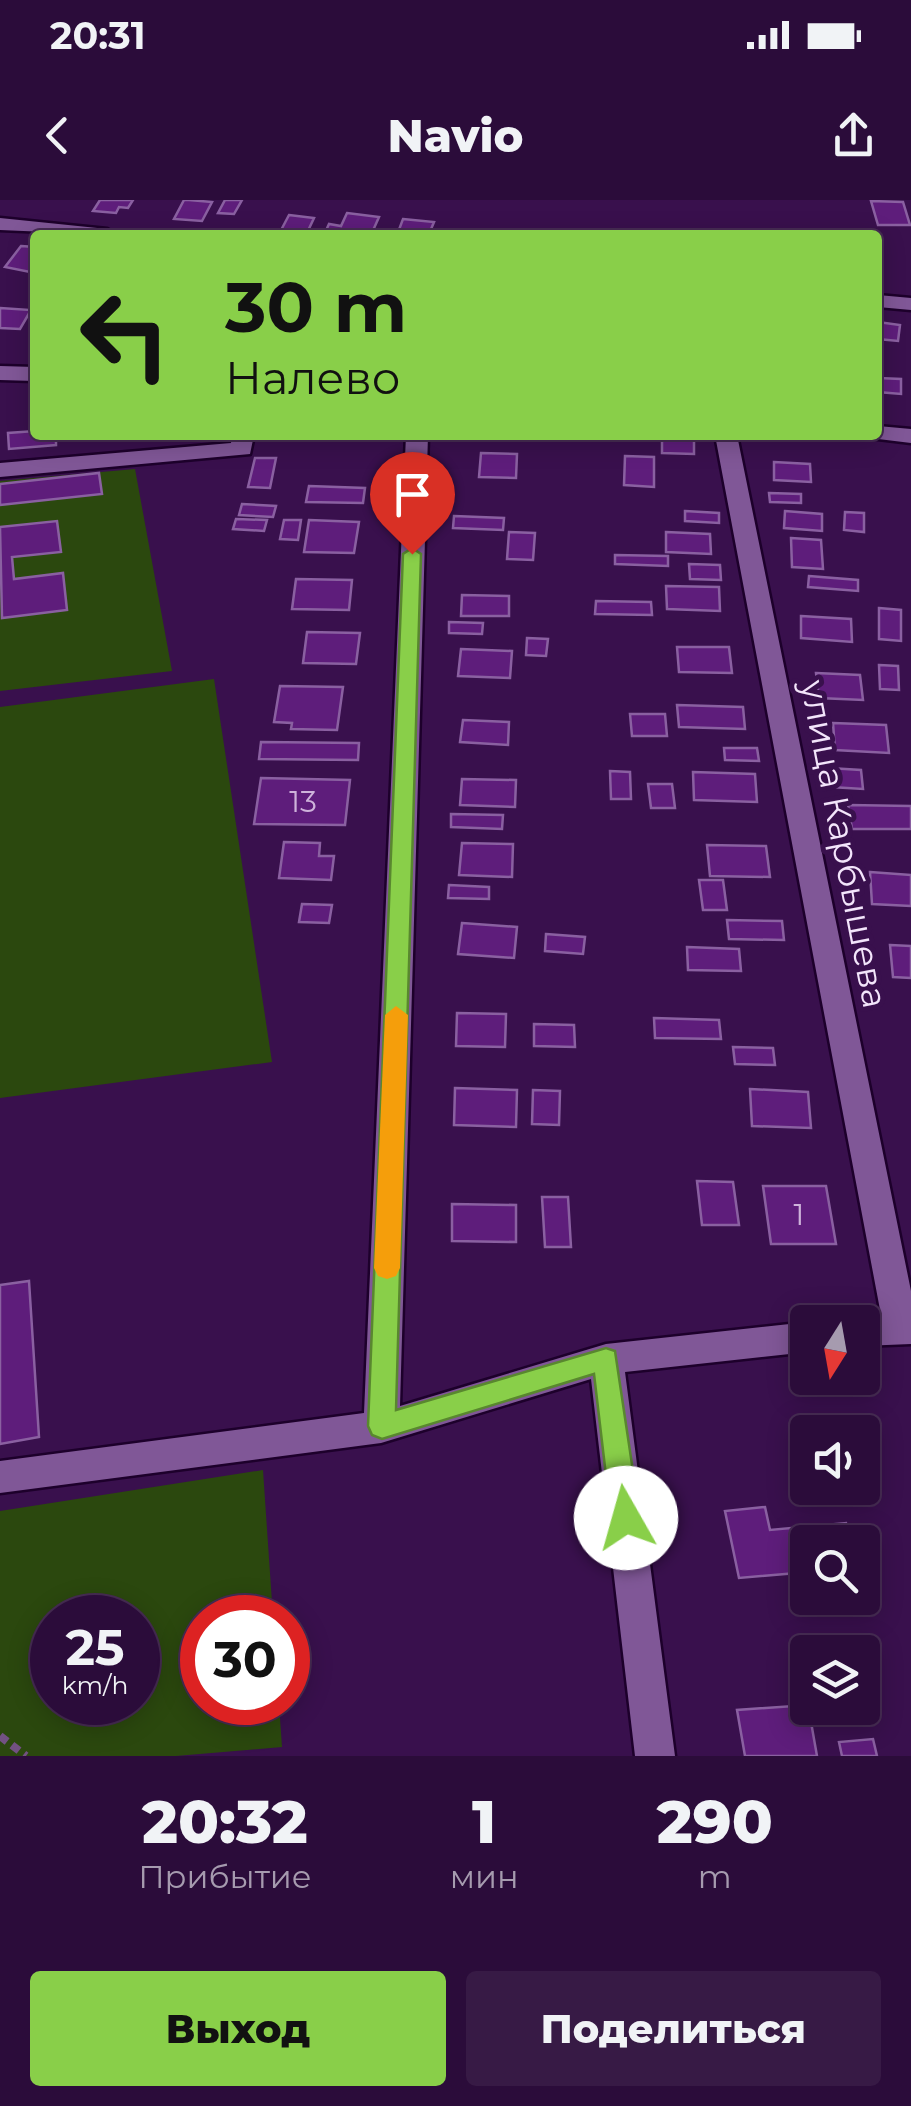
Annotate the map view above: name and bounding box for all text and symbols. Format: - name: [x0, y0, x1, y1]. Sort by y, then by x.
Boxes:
- text: 20:31: [50, 12, 146, 59]
- icon: back: [30, 108, 85, 163]
- text: Navio: [387, 108, 524, 163]
- icon: share: [826, 108, 881, 163]
- text: 30 m: [225, 264, 407, 350]
- icon: left: [60, 270, 190, 400]
- text: Налево: [225, 350, 400, 405]
- pin: [370, 452, 455, 555]
- icon: arrive: [385, 467, 440, 522]
- street label: улица Карбышева: [791, 675, 897, 1012]
- house number: 13: [289, 783, 317, 820]
- house number: 1: [794, 1196, 804, 1233]
- north arrow: [790, 1305, 880, 1395]
- map controls: [790, 1305, 880, 1725]
- button: sound: [790, 1415, 880, 1505]
- position arrow: [574, 1466, 678, 1570]
- button: search: [790, 1525, 880, 1615]
- speed limit sign: 30: [180, 1595, 310, 1725]
- text: 25: [65, 1617, 125, 1678]
- button: layers: [790, 1635, 880, 1725]
- text: km/h: [62, 1670, 128, 1700]
- text: 20:32: [142, 1785, 308, 1858]
- text: 1: [472, 1785, 496, 1858]
- text: 290: [657, 1785, 773, 1858]
- text: Прибытие: [138, 1857, 312, 1896]
- text: мин: [450, 1857, 519, 1896]
- text: m: [698, 1857, 732, 1896]
- button: Выход: [30, 1971, 446, 2086]
- button: Поделиться: [466, 1971, 881, 2086]

